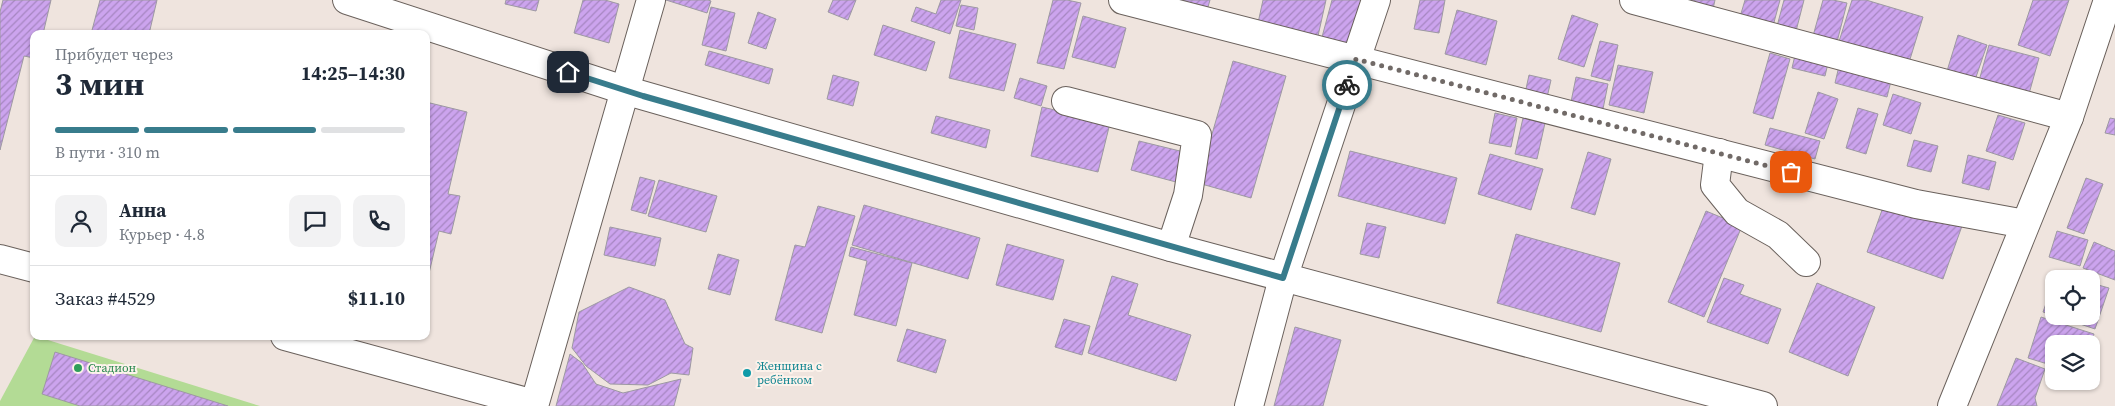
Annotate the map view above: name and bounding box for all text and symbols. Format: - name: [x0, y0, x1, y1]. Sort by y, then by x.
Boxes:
- text: Прибудет через: [55, 43, 173, 65]
- pin: [547, 51, 589, 93]
- icon: home: [554, 58, 582, 86]
- text: 14:25–14:30: [301, 60, 405, 86]
- courier: [1322, 60, 1372, 110]
- text: 3 мин: [55, 62, 145, 106]
- icon: bike: [1333, 71, 1361, 99]
- text: В пути · 310 m: [55, 141, 160, 163]
- pin: [1770, 151, 1812, 193]
- icon: bag: [1777, 158, 1805, 186]
- button: person: [55, 195, 107, 247]
- button: chat: [289, 195, 341, 247]
- button: phone: [353, 195, 405, 247]
- text: Анна: [119, 197, 166, 223]
- text: Курьер · 4.8: [119, 223, 205, 245]
- map controls: [2045, 270, 2100, 390]
- button: locate: [2045, 270, 2100, 325]
- text: Заказ #4529: [55, 285, 156, 311]
- text: $11.10: [348, 285, 405, 311]
- button: layers: [2045, 335, 2100, 390]
- place label: Женщина с ребёнком: [757, 358, 822, 388]
- place label: Стадион: [88, 360, 137, 376]
- marker: Стадион: [72, 362, 84, 374]
- marker: Женщина с ребёнком: [741, 367, 753, 379]

